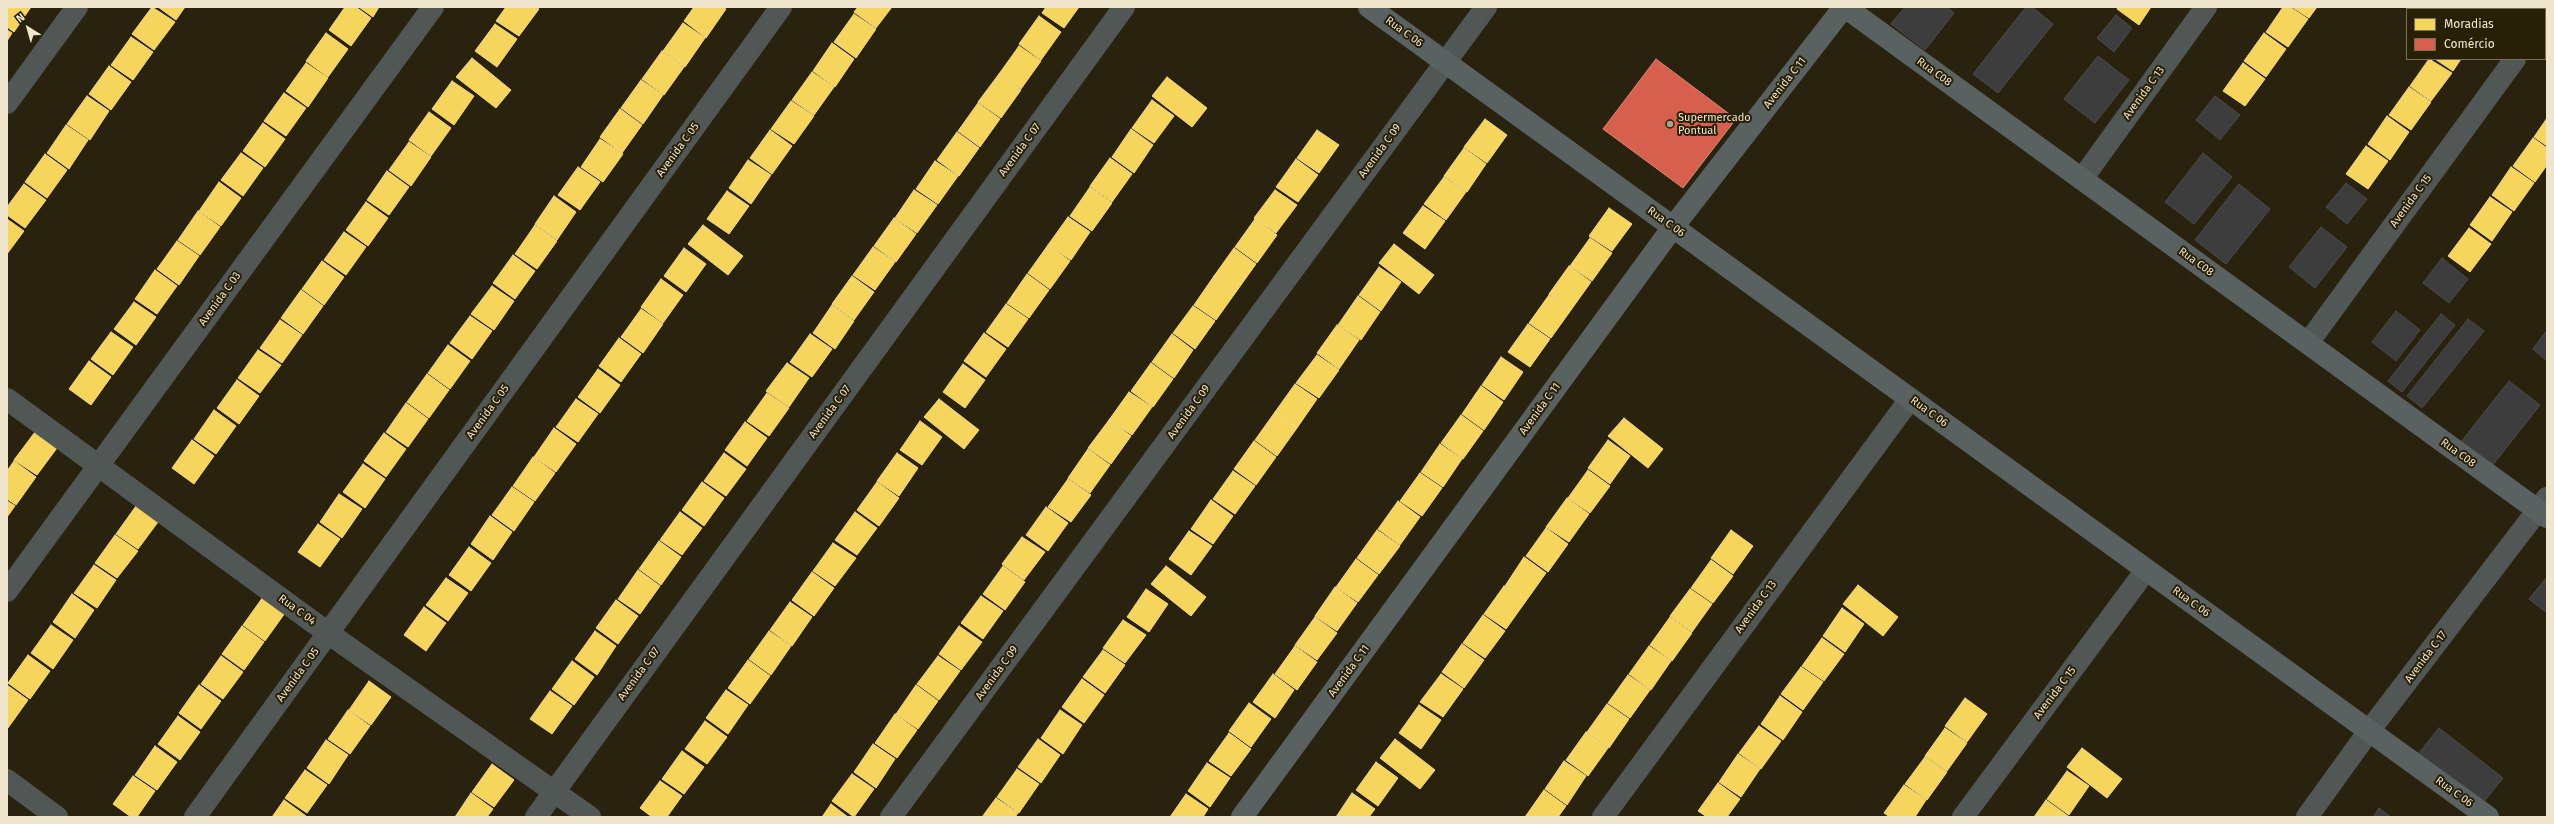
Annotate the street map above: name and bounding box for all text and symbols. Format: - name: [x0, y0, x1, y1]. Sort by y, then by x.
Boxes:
- north arrow: [8, 8, 48, 48]
- legend: [2406, 8, 2546, 60]
- text: N: [14, 11, 27, 25]
- street label: Rua C 06: [1383, 14, 1425, 50]
- text: Moradias: [2444, 17, 2494, 31]
- text: Comércio: [2444, 37, 2495, 51]
- street label: Avenida C 11: [1761, 55, 1809, 111]
- street label: Rua C08: [1914, 55, 1954, 89]
- street label: Avenida C 13: [2120, 64, 2168, 122]
- place label: Supermercado Pontual: [1678, 111, 1751, 137]
- marker: Supermercado Pontual: [1665, 119, 1675, 129]
- street label: Avenida C 05: [654, 120, 702, 180]
- street label: Avenida C 07: [996, 121, 1044, 179]
- street label: Avenida C 09: [1356, 121, 1404, 181]
- street label: Avenida C 15: [2387, 172, 2435, 230]
- street label: Rua C 06: [1645, 204, 1687, 240]
- street label: Rua C08: [2176, 245, 2216, 279]
- street label: Avenida C 03: [196, 270, 244, 328]
- street label: Avenida C 11: [1517, 380, 1563, 438]
- street label: Avenida C 05: [464, 382, 512, 442]
- street label: Avenida C 09: [1165, 382, 1213, 442]
- street label: Avenida C 07: [806, 383, 854, 441]
- street label: Rua C 06: [1908, 394, 1950, 430]
- street label: Rua C08: [2438, 436, 2478, 470]
- street label: Avenida C 13: [1732, 578, 1780, 636]
- street label: Rua C 06: [2170, 584, 2212, 620]
- street label: Rua C 04: [276, 592, 318, 628]
- street label: Avenida C 17: [2402, 629, 2450, 685]
- street label: Avenida C 11: [1326, 642, 1372, 700]
- street label: Avenida C 09: [973, 643, 1021, 703]
- street label: Avenida C 05: [274, 645, 322, 705]
- street label: Avenida C 07: [615, 645, 663, 703]
- street label: Avenida C 15: [2031, 664, 2079, 722]
- street label: Rua C 06: [2433, 774, 2475, 810]

